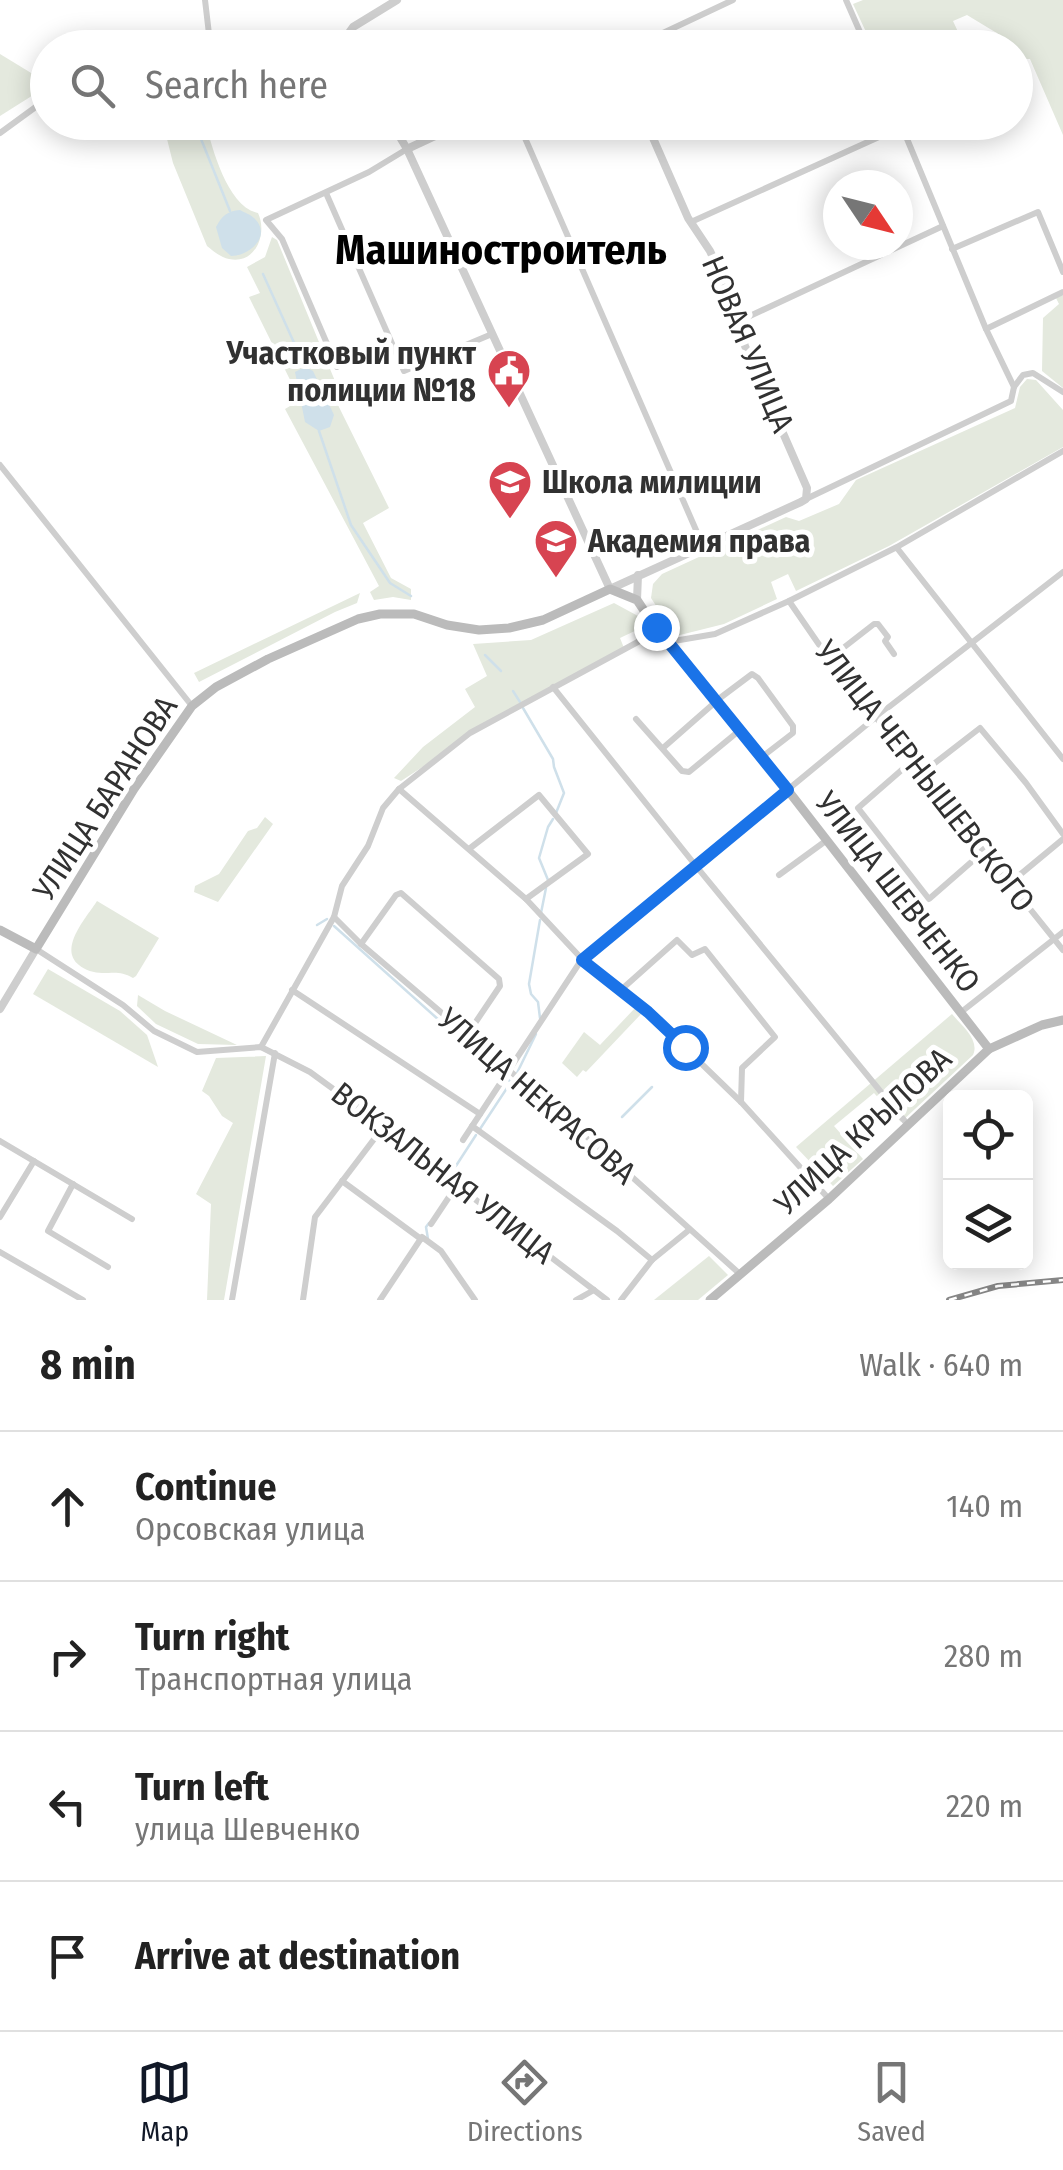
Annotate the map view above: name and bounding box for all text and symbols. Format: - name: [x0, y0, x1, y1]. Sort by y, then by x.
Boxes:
- search box: [30, 30, 1033, 140]
- icon: search: [65, 58, 120, 113]
- text: Search here: [145, 62, 328, 108]
- north arrow: [823, 170, 913, 260]
- district label: Машиностроитель: [335, 225, 667, 275]
- street label: НОВАЯ УЛИЦА: [694, 250, 802, 438]
- place label: Участковый пункт полиции №18: [226, 334, 476, 409]
- public building icon: Участковый пункт полиции №18: [486, 348, 532, 409]
- school or university icon: Школа милиции: [487, 459, 533, 520]
- place label: Школа милиции: [542, 463, 762, 501]
- school or university icon: Академия права: [533, 518, 579, 579]
- place label: Академия права: [587, 522, 811, 560]
- route end: [634, 605, 680, 651]
- street label: УЛИЦА ЧЕРНЫШЕВСКОГО: [807, 632, 1043, 919]
- street label: УЛИЦА БАРАНОВА: [24, 689, 185, 908]
- street label: УЛИЦА ШЕВЧЕНКО: [807, 783, 988, 1000]
- street label: УЛИЦА НЕКРАСОВА: [430, 999, 644, 1192]
- route start: [663, 1025, 709, 1071]
- street label: УЛИЦА КРЫЛОВА: [766, 1039, 959, 1223]
- street label: ВОКЗАЛЬНАЯ УЛИЦА: [324, 1074, 562, 1272]
- map controls: [943, 1090, 1033, 1270]
- button: locate: [943, 1090, 1033, 1180]
- button: layers: [943, 1180, 1033, 1270]
- text: 8 min: [40, 1340, 136, 1390]
- text: Walk · 640 m: [859, 1346, 1023, 1384]
- text: Continue: [135, 1464, 276, 1510]
- icon: ahead: [40, 1479, 95, 1534]
- text: 140 m: [946, 1487, 1023, 1525]
- text: Орсовская улица: [135, 1510, 365, 1548]
- text: Turn right: [135, 1614, 289, 1660]
- icon: right: [40, 1629, 95, 1684]
- text: 280 m: [944, 1637, 1023, 1675]
- text: Транспортная улица: [135, 1660, 412, 1698]
- text: Turn left: [135, 1764, 269, 1810]
- icon: left: [40, 1779, 95, 1834]
- text: 220 m: [946, 1787, 1023, 1825]
- text: улица Шевченко: [135, 1810, 361, 1848]
- icon: arrive: [40, 1929, 95, 1984]
- text: Arrive at destination: [135, 1933, 460, 1979]
- tab: Map: [137, 2055, 192, 2148]
- tab: Directions: [467, 2055, 583, 2148]
- tab: Saved: [857, 2055, 926, 2148]

